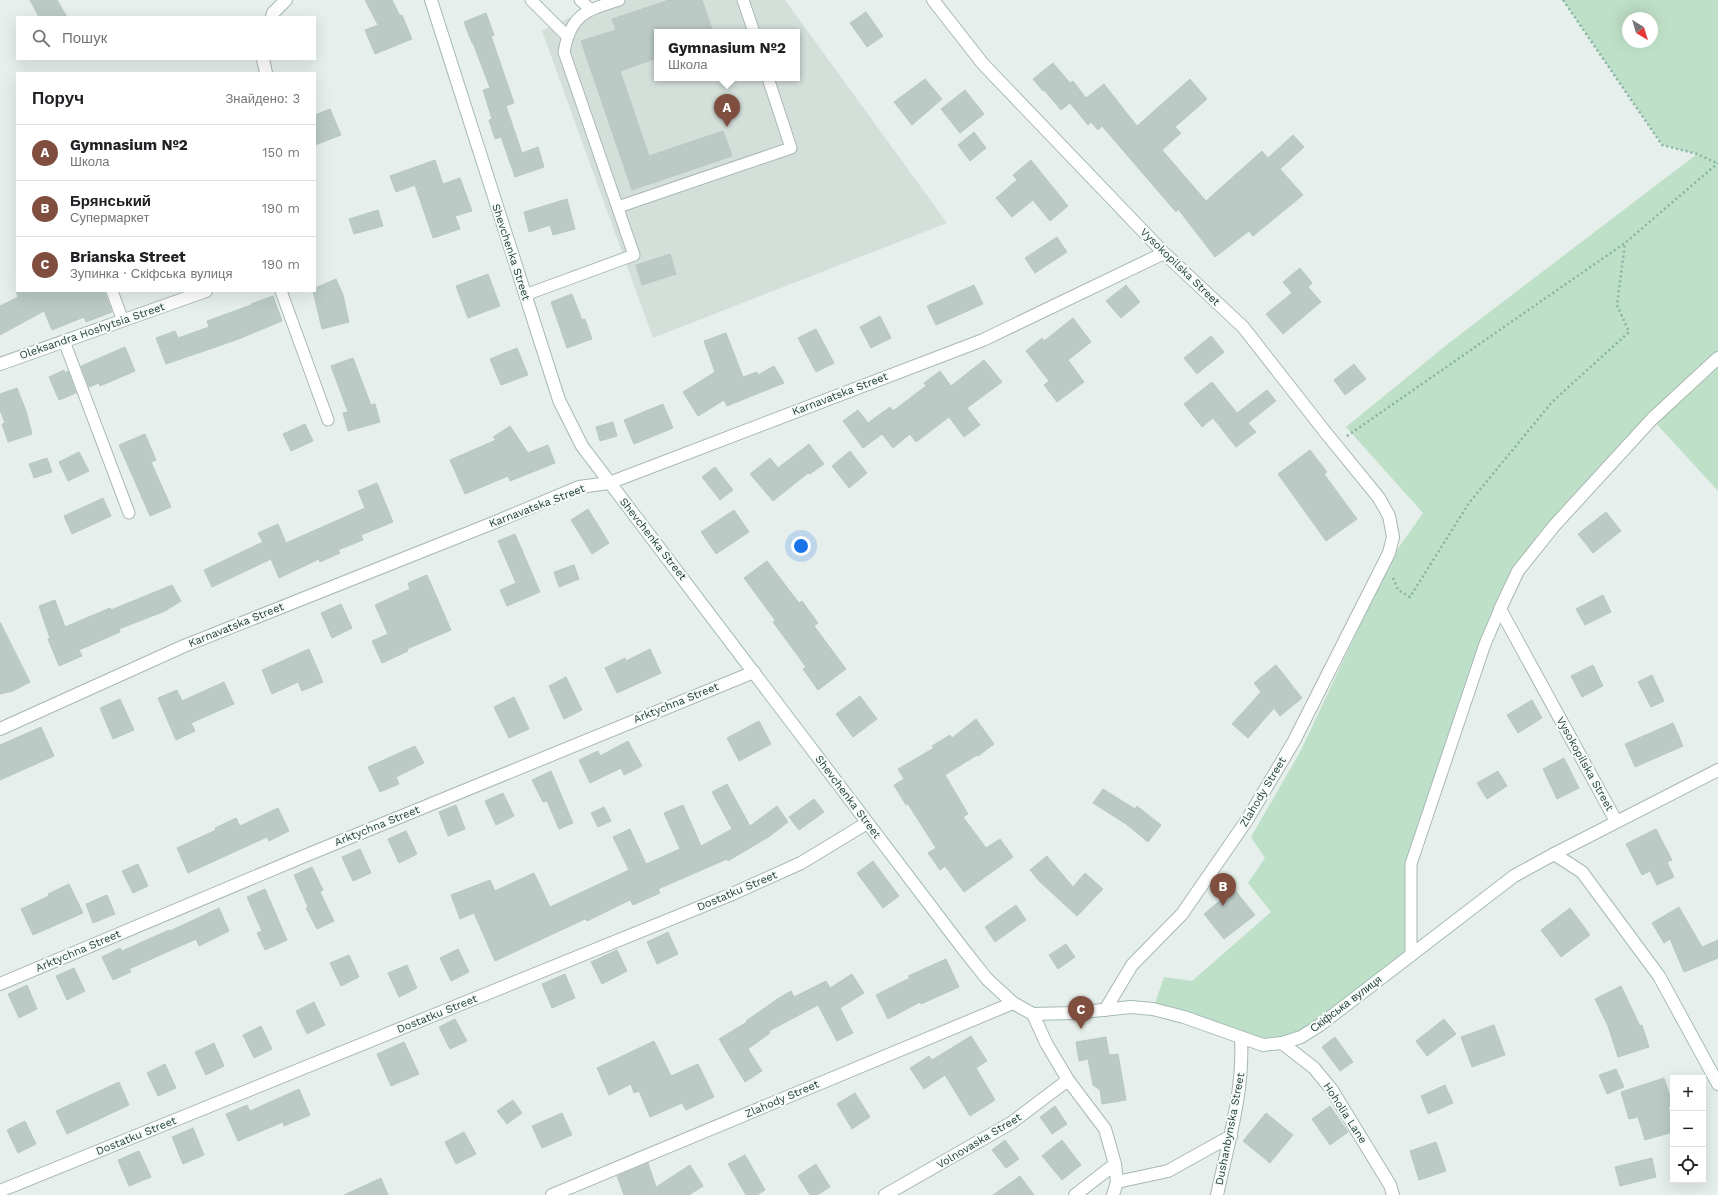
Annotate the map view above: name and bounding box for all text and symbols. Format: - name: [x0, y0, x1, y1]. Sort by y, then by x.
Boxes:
- north arrow: [1622, 12, 1658, 48]
- search box: [16, 16, 316, 60]
- icon: search: [30, 27, 52, 49]
- text: Пошук: [62, 29, 107, 47]
- popup: [654, 29, 800, 81]
- text: Gymnasium №2: [668, 39, 786, 57]
- text: Школа: [668, 57, 708, 72]
- text: Поруч: [32, 88, 84, 108]
- text: Знайдено: 3: [225, 91, 300, 106]
- pin: A: [714, 94, 740, 127]
- text: Gymnasium №2: [70, 136, 188, 154]
- text: A: [41, 145, 49, 160]
- text: 150 m: [262, 145, 300, 160]
- text: Школа: [70, 154, 110, 169]
- text: Брянський: [70, 192, 151, 210]
- text: B: [41, 201, 49, 216]
- text: 190 m: [262, 201, 300, 216]
- street label: Shevchenka Street: [489, 202, 533, 302]
- text: Супермаркет: [70, 210, 149, 225]
- street label: Vysokopilska Street: [1138, 226, 1223, 309]
- text: Brianska Street: [70, 248, 186, 266]
- text: C: [41, 257, 49, 272]
- text: 190 m: [262, 257, 300, 272]
- text: Зупинка · Скіфська вулиця: [70, 266, 233, 281]
- street label: Oleksandra Hoshytsia Street: [18, 300, 167, 362]
- street label: Karnavatska Street: [790, 370, 890, 418]
- street label: Karnavatska Street: [487, 482, 587, 530]
- street label: Shevchenka Street: [617, 495, 689, 583]
- your location: [791, 536, 811, 556]
- street label: Karnavatska Street: [186, 600, 286, 650]
- street label: Arktychna Street: [631, 680, 721, 726]
- street label: Vysokopilska Street: [1554, 715, 1616, 814]
- street label: Shevchenka Street: [812, 753, 884, 841]
- street label: Zlahody Street: [1237, 754, 1289, 829]
- street label: Arktychna Street: [332, 803, 422, 849]
- street label: Dostatku Street: [695, 868, 779, 914]
- pin: B: [1210, 873, 1236, 906]
- street label: Arktychna Street: [34, 927, 123, 975]
- street label: Скіфська вулиця: [1308, 973, 1384, 1035]
- street label: Dostatku Street: [395, 992, 479, 1036]
- pin: C: [1068, 996, 1094, 1029]
- street label: Dushanbynska Street: [1213, 1071, 1247, 1186]
- map controls: [1670, 1075, 1706, 1183]
- button: +: [1670, 1075, 1706, 1111]
- street label: Zlahody Street: [743, 1077, 821, 1120]
- street label: Hoholia Lane: [1320, 1080, 1370, 1146]
- street label: Volnovaska Street: [934, 1110, 1024, 1171]
- button: −: [1670, 1111, 1706, 1147]
- street label: Dostatku Street: [94, 1114, 178, 1158]
- button: locate: [1670, 1147, 1706, 1183]

